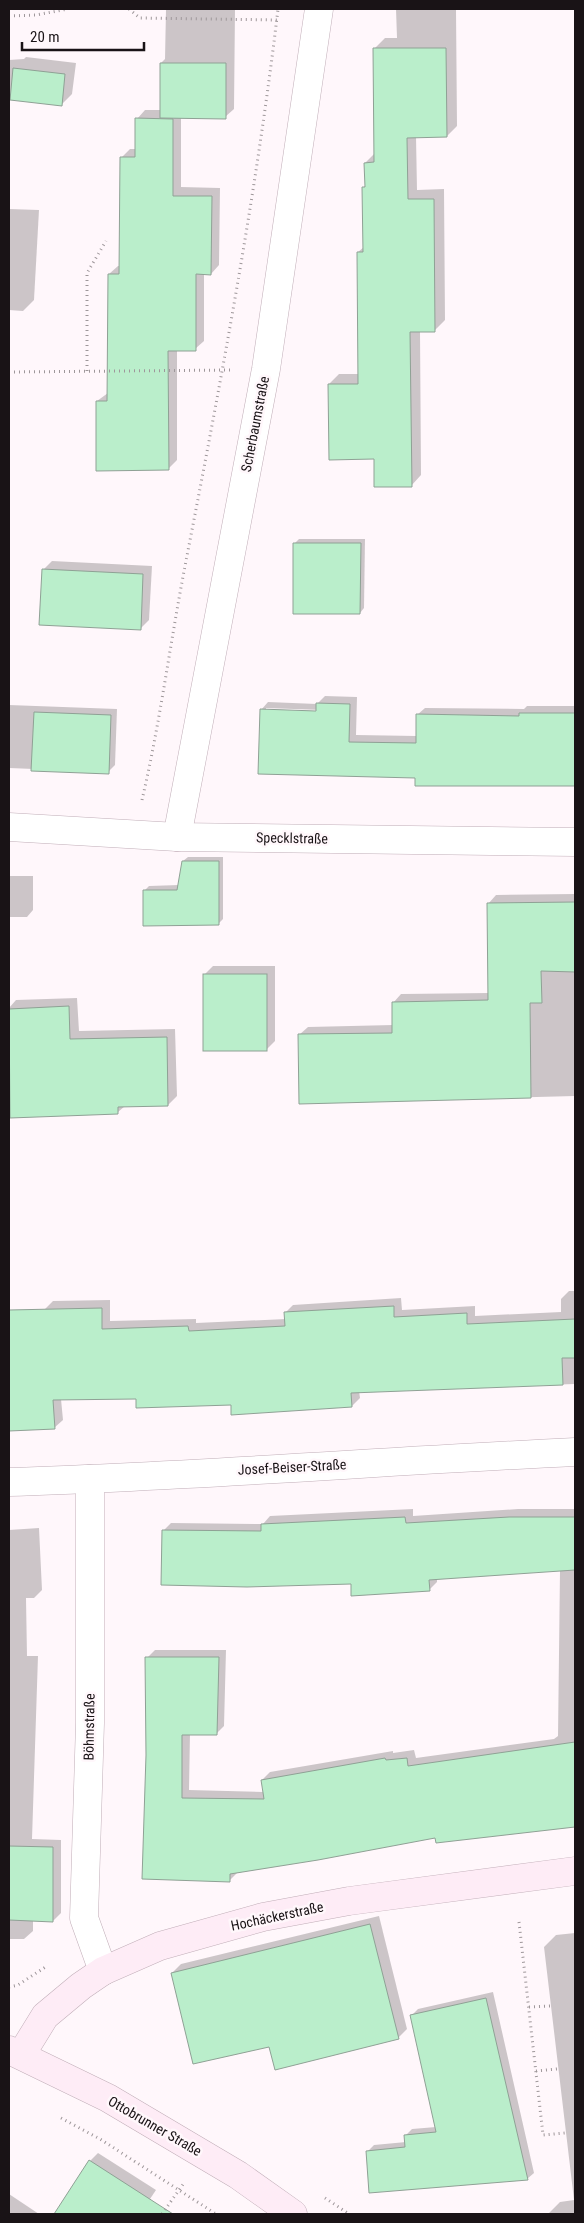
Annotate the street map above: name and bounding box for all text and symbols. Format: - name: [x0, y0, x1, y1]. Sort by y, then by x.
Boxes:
- scale bar: [22, 20, 145, 52]
- text: 20 m: [30, 28, 60, 46]
- street label: Scherbaumstraße: [238, 374, 272, 473]
- street label: Specklstraße: [256, 829, 328, 847]
- street label: Josef-Beiser-Straße: [237, 1456, 347, 1478]
- street label: Böhmstraße: [80, 1693, 98, 1761]
- street label: Hochäckerstraße: [229, 1898, 325, 1934]
- street label: Ottobrunner Straße: [105, 2093, 205, 2159]

